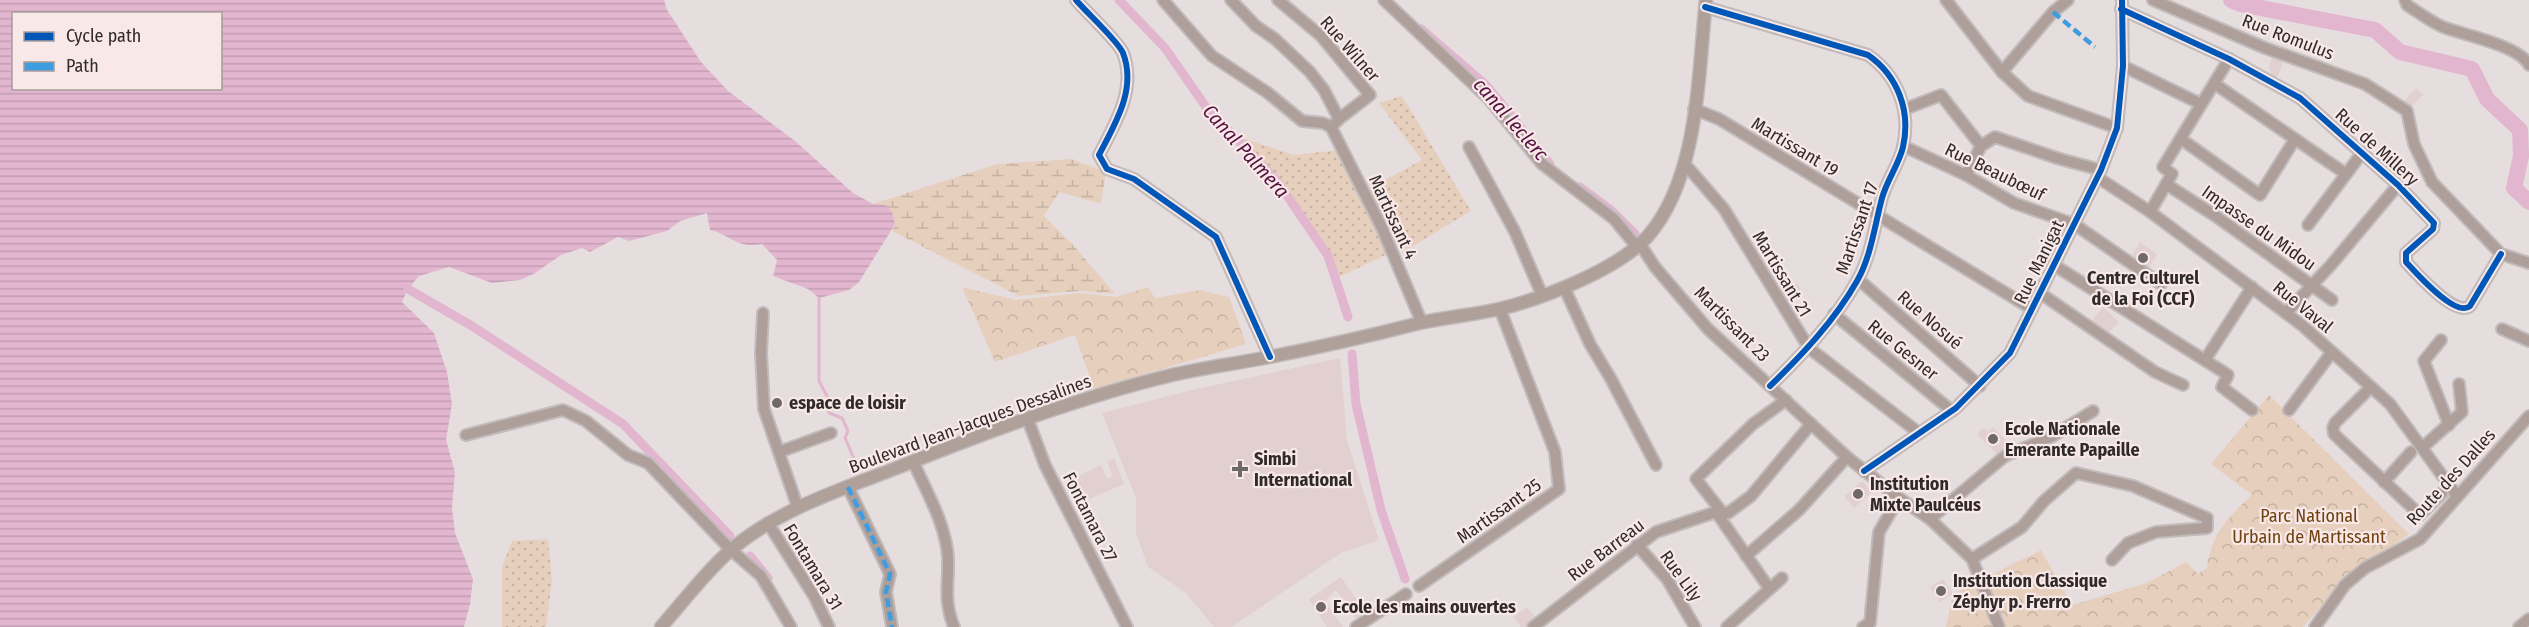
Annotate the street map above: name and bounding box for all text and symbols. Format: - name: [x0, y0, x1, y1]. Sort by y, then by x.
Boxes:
- street label: Rue Romulus: [2239, 9, 2337, 65]
- legend: [12, 12, 222, 90]
- street label: Rue Wilner: [1316, 12, 1385, 87]
- text: Cycle path: [66, 25, 141, 47]
- text: Path: [66, 55, 99, 77]
- water label: canal leclerc: [1469, 73, 1554, 166]
- water label: Canal Palmera: [1198, 99, 1294, 203]
- street label: Rue de Millery: [2331, 104, 2423, 190]
- street label: Martissant 19: [1748, 112, 1842, 182]
- street label: Rue Beaubœuf: [1941, 138, 2050, 206]
- street label: Martissant 4: [1364, 171, 1422, 263]
- street label: Martissant 17: [1831, 179, 1883, 277]
- street label: Impasse du Midou: [2198, 181, 2320, 275]
- street label: Rue Manigat: [2009, 216, 2069, 308]
- street label: Martissant 21: [1748, 227, 1816, 321]
- marker: Centre Culturel de la Foi (CCF): [2136, 251, 2150, 265]
- place label: Centre Culturel de la Foi (CCF): [2087, 267, 2199, 310]
- street label: Rue Vaval: [2269, 276, 2337, 338]
- street label: Martissant 23: [1690, 282, 1774, 366]
- street label: Rue Nosué: [1893, 286, 1967, 354]
- street label: Rue Gesner: [1863, 315, 1943, 385]
- street label: Boulevard Jean-Jacques Dessalines: [846, 370, 1094, 478]
- place label: espace de loisir: [789, 392, 906, 414]
- marker: espace de loisir: [770, 396, 784, 410]
- place label: Ecole Nationale Emerante Papaille: [2005, 418, 2140, 461]
- street label: Route des Dalles: [2402, 424, 2500, 530]
- marker: Ecole Nationale Emerante Papaille: [1986, 432, 2000, 446]
- place label: Simbi International: [1254, 448, 1352, 491]
- marker: Simbi International: [1231, 460, 1249, 478]
- street label: Fontamara 27: [1058, 469, 1122, 565]
- place label: Institution Mixte Paulcéus: [1870, 473, 1981, 516]
- street label: Martissant 25: [1453, 474, 1545, 548]
- marker: Institution Mixte Paulcéus: [1851, 487, 1865, 501]
- park label: Parc National Urbain de Martissant: [2232, 505, 2386, 548]
- street label: Rue Barreau: [1563, 514, 1649, 586]
- street label: Fontamara 31: [779, 520, 847, 614]
- street label: Rue Lily: [1655, 546, 1707, 606]
- place label: Institution Classique Zéphyr p. Frerro: [1953, 570, 2107, 613]
- marker: Institution Classique Zéphyr p. Frerro: [1934, 584, 1948, 598]
- place label: Ecole les mains ouvertes: [1333, 596, 1516, 618]
- marker: Ecole les mains ouvertes: [1314, 600, 1328, 614]

